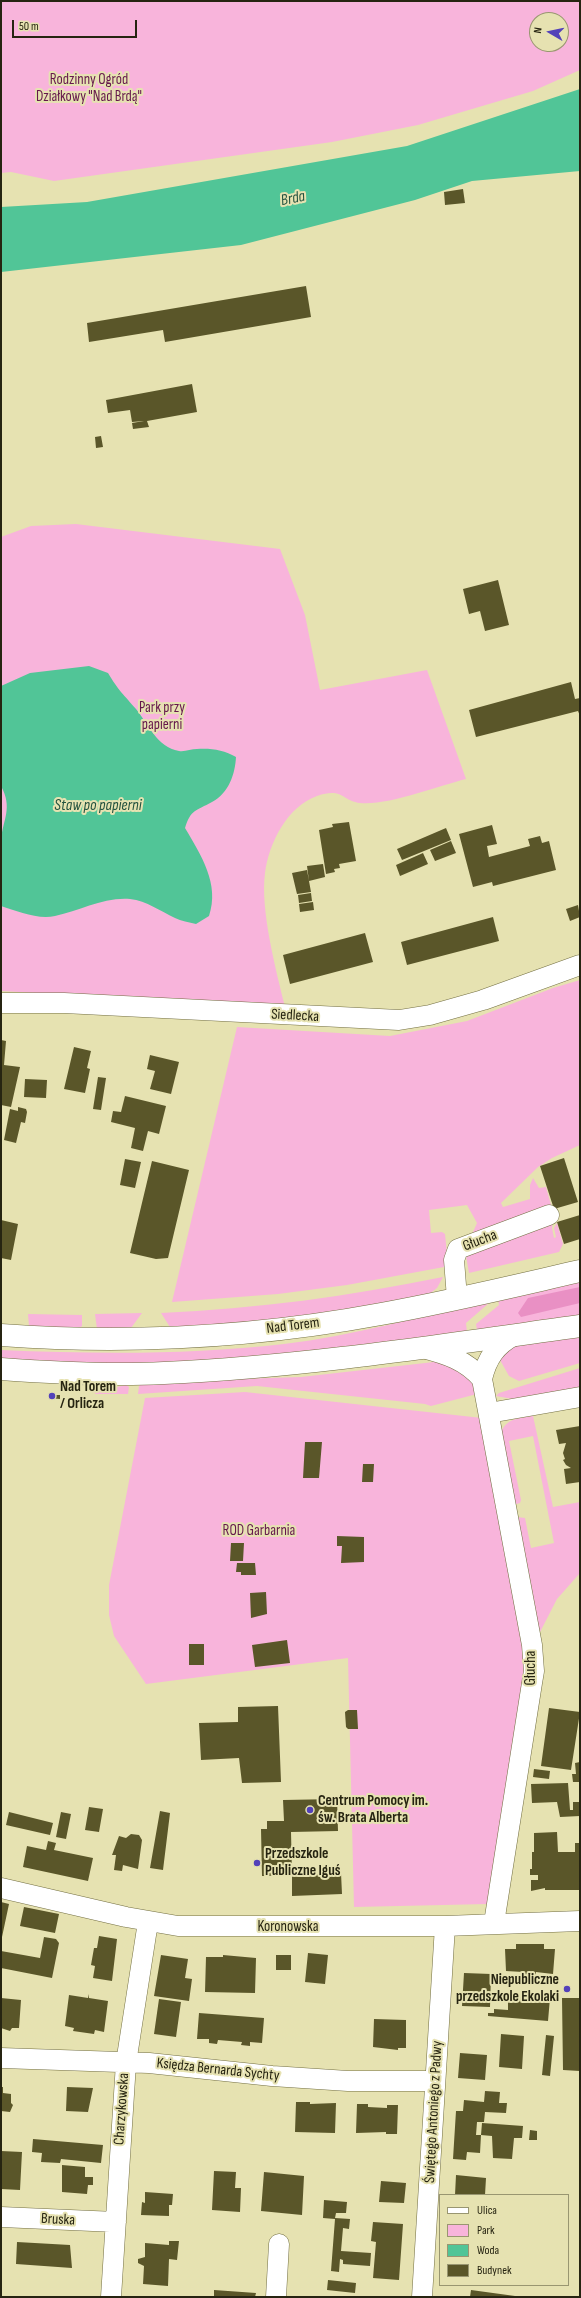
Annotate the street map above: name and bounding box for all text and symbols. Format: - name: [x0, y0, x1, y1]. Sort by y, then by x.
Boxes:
- scale bar: [14, 12, 139, 38]
- north arrow: [529, 12, 569, 52]
- text: 50 m: [19, 19, 39, 34]
- text: N: [531, 26, 545, 34]
- park label: Rodzinny Ogród Działkowy "Nad Brdą": [36, 71, 142, 106]
- water label: Brda: [279, 187, 307, 211]
- park label: Park przy papierni: [139, 699, 185, 734]
- water label: Staw po papierni: [54, 796, 142, 816]
- street label: Siedlecka: [271, 1006, 319, 1026]
- street label: Głucha: [461, 1226, 499, 1256]
- street label: Nad Torem: [266, 1314, 320, 1338]
- place label: Nad Torem / Orlicza: [60, 1378, 116, 1413]
- marker: Nad Torem / Orlicza: [47, 1391, 57, 1401]
- park label: ROD Garbarnia: [223, 1522, 295, 1540]
- street label: Głucha: [522, 1651, 540, 1685]
- place label: Centrum Pomocy im. św. Brata Alberta: [318, 1792, 428, 1827]
- marker: Centrum Pomocy im. św. Brata Alberta: [305, 1805, 315, 1815]
- place label: Przedszkole Publiczne Iguś: [265, 1845, 340, 1880]
- marker: Przedszkole Publiczne Iguś: [252, 1858, 262, 1868]
- street label: Koronowska: [258, 1918, 318, 1936]
- place label: Niepubliczne przedszkole Ekolaki: [456, 1971, 559, 2006]
- marker: Niepubliczne przedszkole Ekolaki: [562, 1984, 572, 1994]
- street label: Świętego Antoniego z Padwy: [421, 2040, 447, 2184]
- street label: Księdza Bernarda Sychty: [156, 2055, 280, 2085]
- street label: Charzykowska: [111, 2072, 133, 2146]
- legend: [439, 2194, 569, 2286]
- text: Ulica: [477, 2203, 497, 2218]
- street label: Bruska: [40, 2210, 76, 2230]
- text: Park: [477, 2223, 495, 2238]
- text: Woda: [477, 2243, 499, 2258]
- text: Budynek: [477, 2263, 512, 2278]

